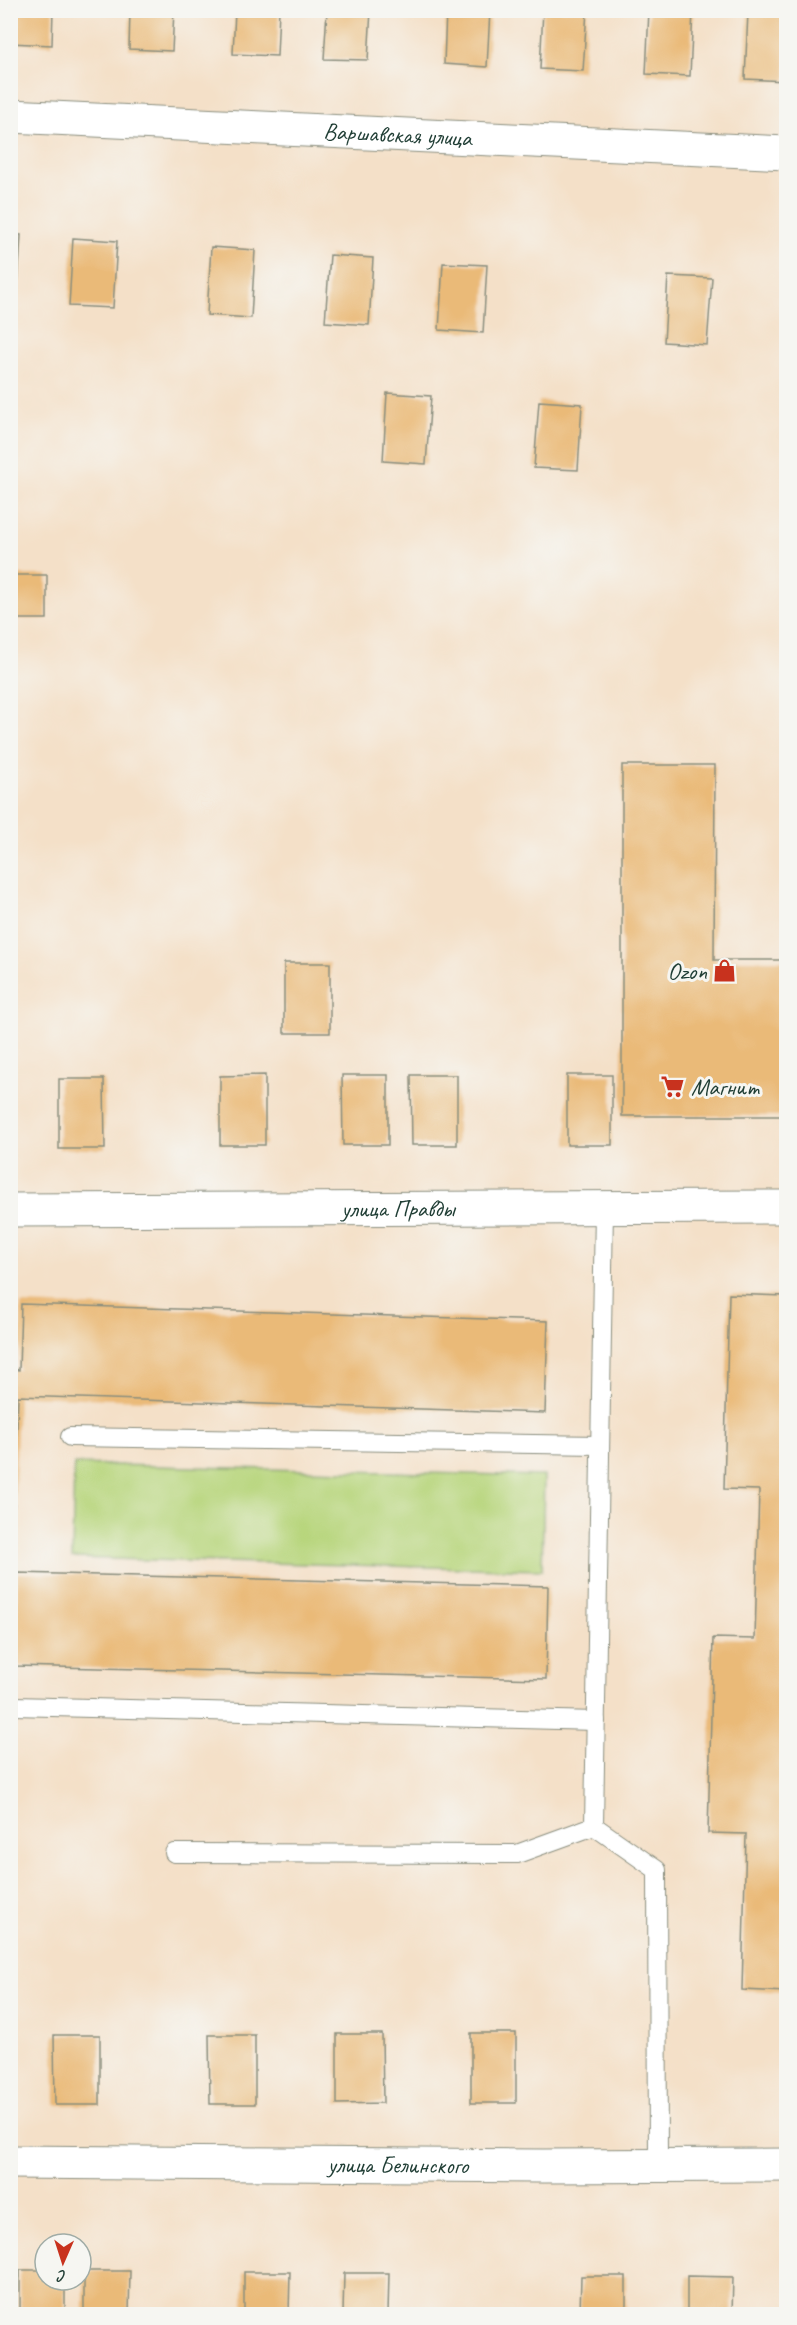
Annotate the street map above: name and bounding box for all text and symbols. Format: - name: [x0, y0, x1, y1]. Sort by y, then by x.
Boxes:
- street label: Варшавская улица: [323, 116, 474, 153]
- place label: Ozon: [668, 956, 707, 986]
- shop icon: Ozon: [712, 958, 738, 984]
- place label: Магнит: [691, 1072, 760, 1102]
- supermarket icon: Магнит: [660, 1074, 686, 1100]
- street label: улица Правды: [339, 1193, 457, 1224]
- street label: улица Белинского: [326, 2149, 470, 2180]
- north arrow: [33, 2232, 93, 2292]
- text: С: [56, 2266, 67, 2286]

